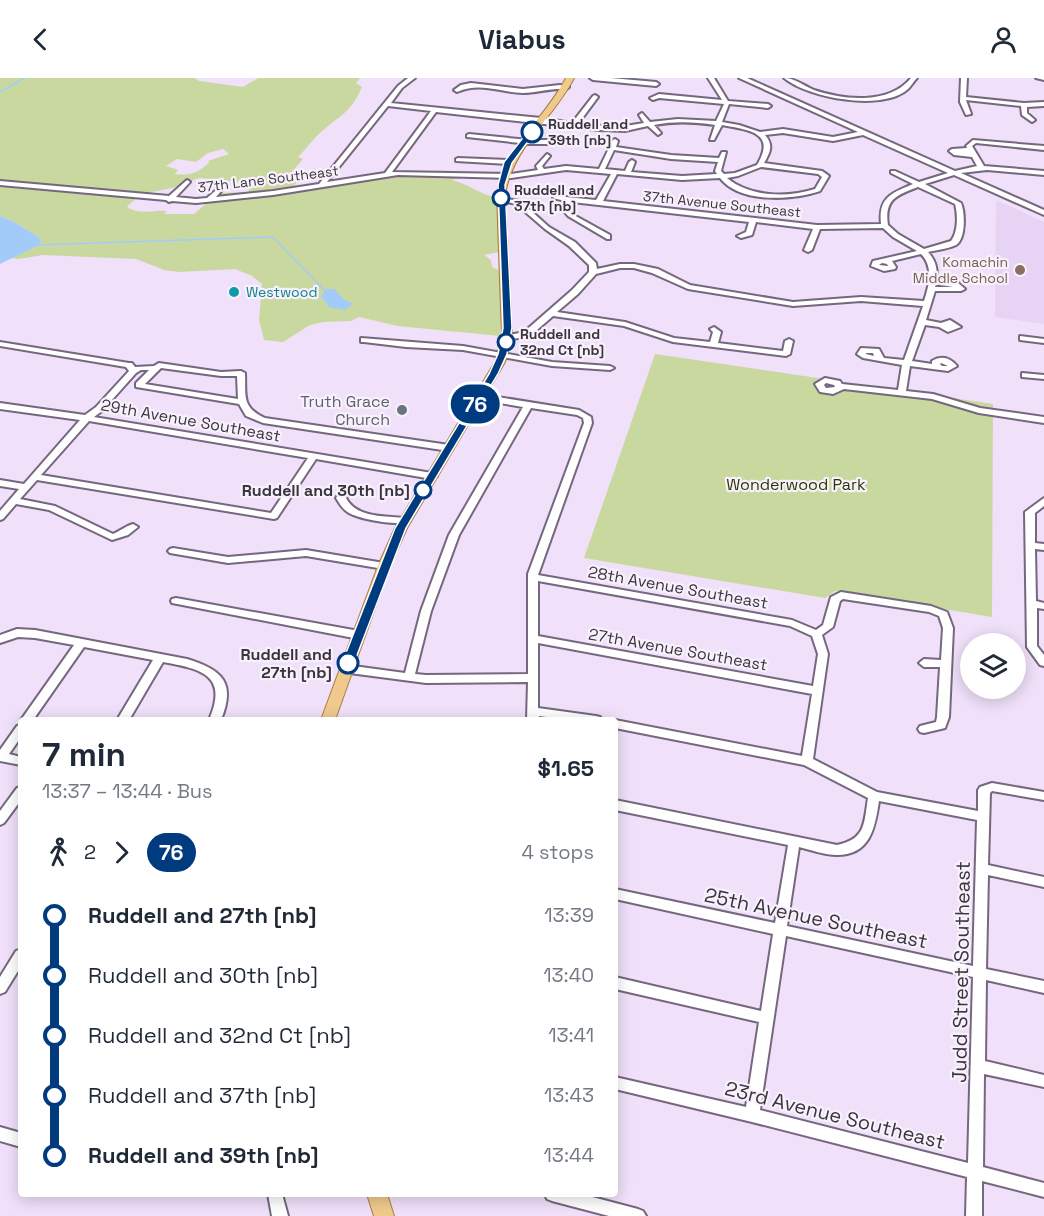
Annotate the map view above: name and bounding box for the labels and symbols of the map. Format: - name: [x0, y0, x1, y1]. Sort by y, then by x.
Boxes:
- place label: Ruddell and 39th [nb]: [548, 115, 628, 149]
- marker: Ruddell and 39th [nb]: [521, 121, 543, 143]
- street label: 37th Lane Southeast: [196, 161, 340, 197]
- place label: Ruddell and 37th [nb]: [514, 181, 594, 215]
- street label: 37th Avenue Southeast: [642, 187, 802, 221]
- marker: Ruddell and 37th [nb]: [492, 189, 510, 207]
- place label: Komachin Middle School: [913, 253, 1008, 287]
- marker: Komachin Middle School: [1013, 263, 1027, 277]
- place label: Westwood: [246, 283, 317, 301]
- marker: Westwood: [227, 285, 241, 299]
- place label: Ruddell and 32nd Ct [nb]: [520, 325, 604, 359]
- marker: Ruddell and 32nd Ct [nb]: [497, 333, 515, 351]
- line badge: 76: [448, 384, 502, 424]
- place label: Truth Grace Church: [300, 391, 390, 430]
- street label: 29th Avenue Southeast: [99, 394, 282, 447]
- marker: Truth Grace Church: [395, 403, 409, 417]
- park label: Wonderwood Park: [726, 474, 866, 495]
- place label: Ruddell and 30th [nb]: [242, 480, 410, 501]
- marker: Ruddell and 30th [nb]: [414, 481, 432, 499]
- street label: 28th Avenue Southeast: [586, 561, 769, 614]
- street label: 27th Avenue Southeast: [587, 623, 769, 676]
- place label: Ruddell and 27th [nb]: [240, 644, 332, 683]
- marker: Ruddell and 27th [nb]: [337, 652, 359, 674]
- street label: Judd Street Southeast: [946, 861, 976, 1083]
- street label: 25th Avenue Southeast: [702, 882, 930, 954]
- street label: 23rd Avenue Southeast: [722, 1075, 948, 1155]

